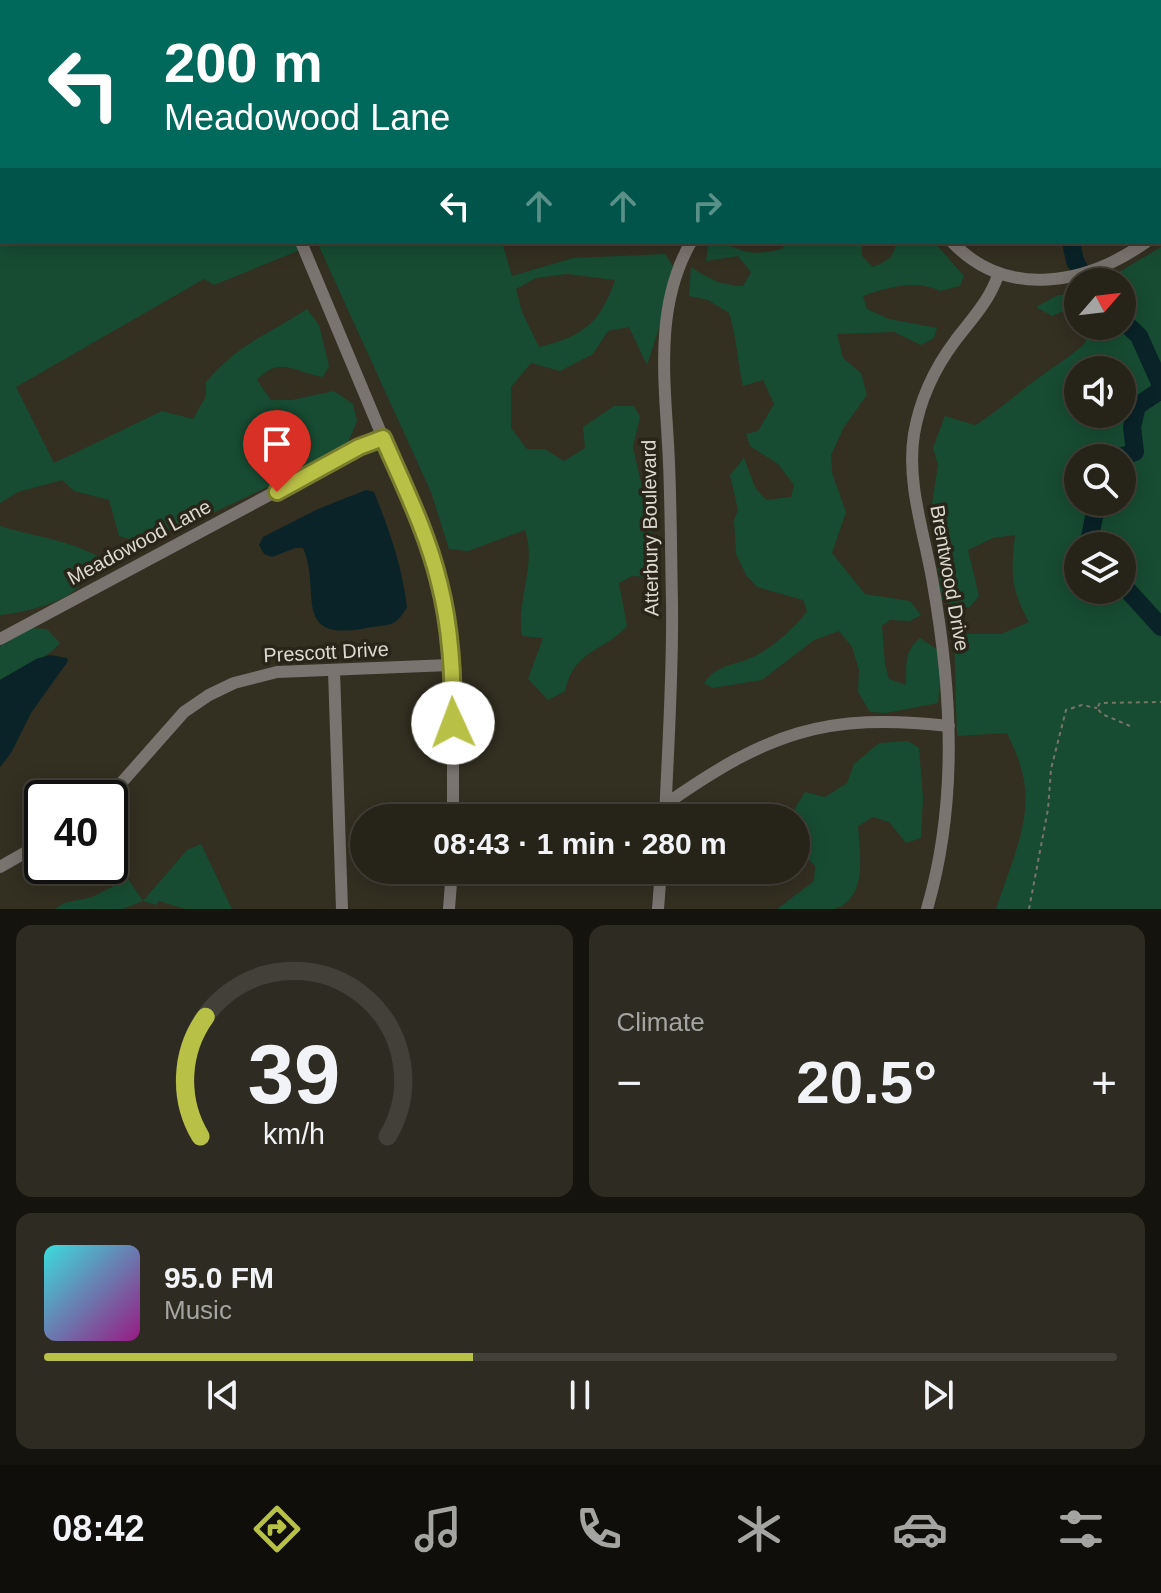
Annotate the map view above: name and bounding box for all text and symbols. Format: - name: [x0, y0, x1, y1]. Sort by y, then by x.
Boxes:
- text: 200 m: [164, 31, 323, 94]
- icon: left: [32, 32, 136, 136]
- text: Meadowood Lane: [164, 97, 450, 138]
- icon: left: [433, 184, 477, 228]
- icon: ahead: [517, 184, 561, 228]
- icon: ahead: [601, 184, 645, 228]
- icon: right: [685, 184, 729, 228]
- north arrow: [1064, 268, 1136, 340]
- map controls: [1064, 268, 1136, 604]
- button: sound: [1064, 356, 1136, 428]
- pin: [243, 410, 311, 492]
- icon: arrive: [255, 422, 299, 466]
- street label: Atterbury Boulevard: [637, 439, 663, 617]
- button: search: [1064, 444, 1136, 516]
- street label: Meadowood Lane: [64, 495, 214, 589]
- street label: Brentwood Drive: [926, 503, 974, 653]
- button: layers: [1064, 532, 1136, 604]
- street label: Prescott Drive: [263, 638, 389, 666]
- position arrow: [411, 681, 495, 765]
- speed limit sign: 40: [24, 780, 128, 884]
- text: 08:43 · 1 min · 280 m: [433, 827, 727, 860]
- text: Climate: [617, 1007, 705, 1037]
- text: 39: [248, 1028, 341, 1121]
- text: 20.5°: [796, 1049, 937, 1116]
- text: −: [617, 1058, 642, 1107]
- text: +: [1091, 1058, 1117, 1107]
- text: km/h: [263, 1118, 325, 1150]
- text: 95.0 FM: [164, 1261, 274, 1294]
- text: Music: [164, 1295, 232, 1325]
- icon: previous: [201, 1373, 245, 1417]
- icon: pause: [558, 1373, 602, 1417]
- icon: next: [916, 1373, 960, 1417]
- icon: directions: [249, 1501, 305, 1557]
- icon: music: [410, 1501, 466, 1557]
- icon: phone: [571, 1501, 627, 1557]
- icon: climate: [731, 1501, 787, 1557]
- icon: car: [892, 1501, 948, 1557]
- icon: filters: [1053, 1501, 1109, 1557]
- text: 08:42: [52, 1508, 144, 1549]

